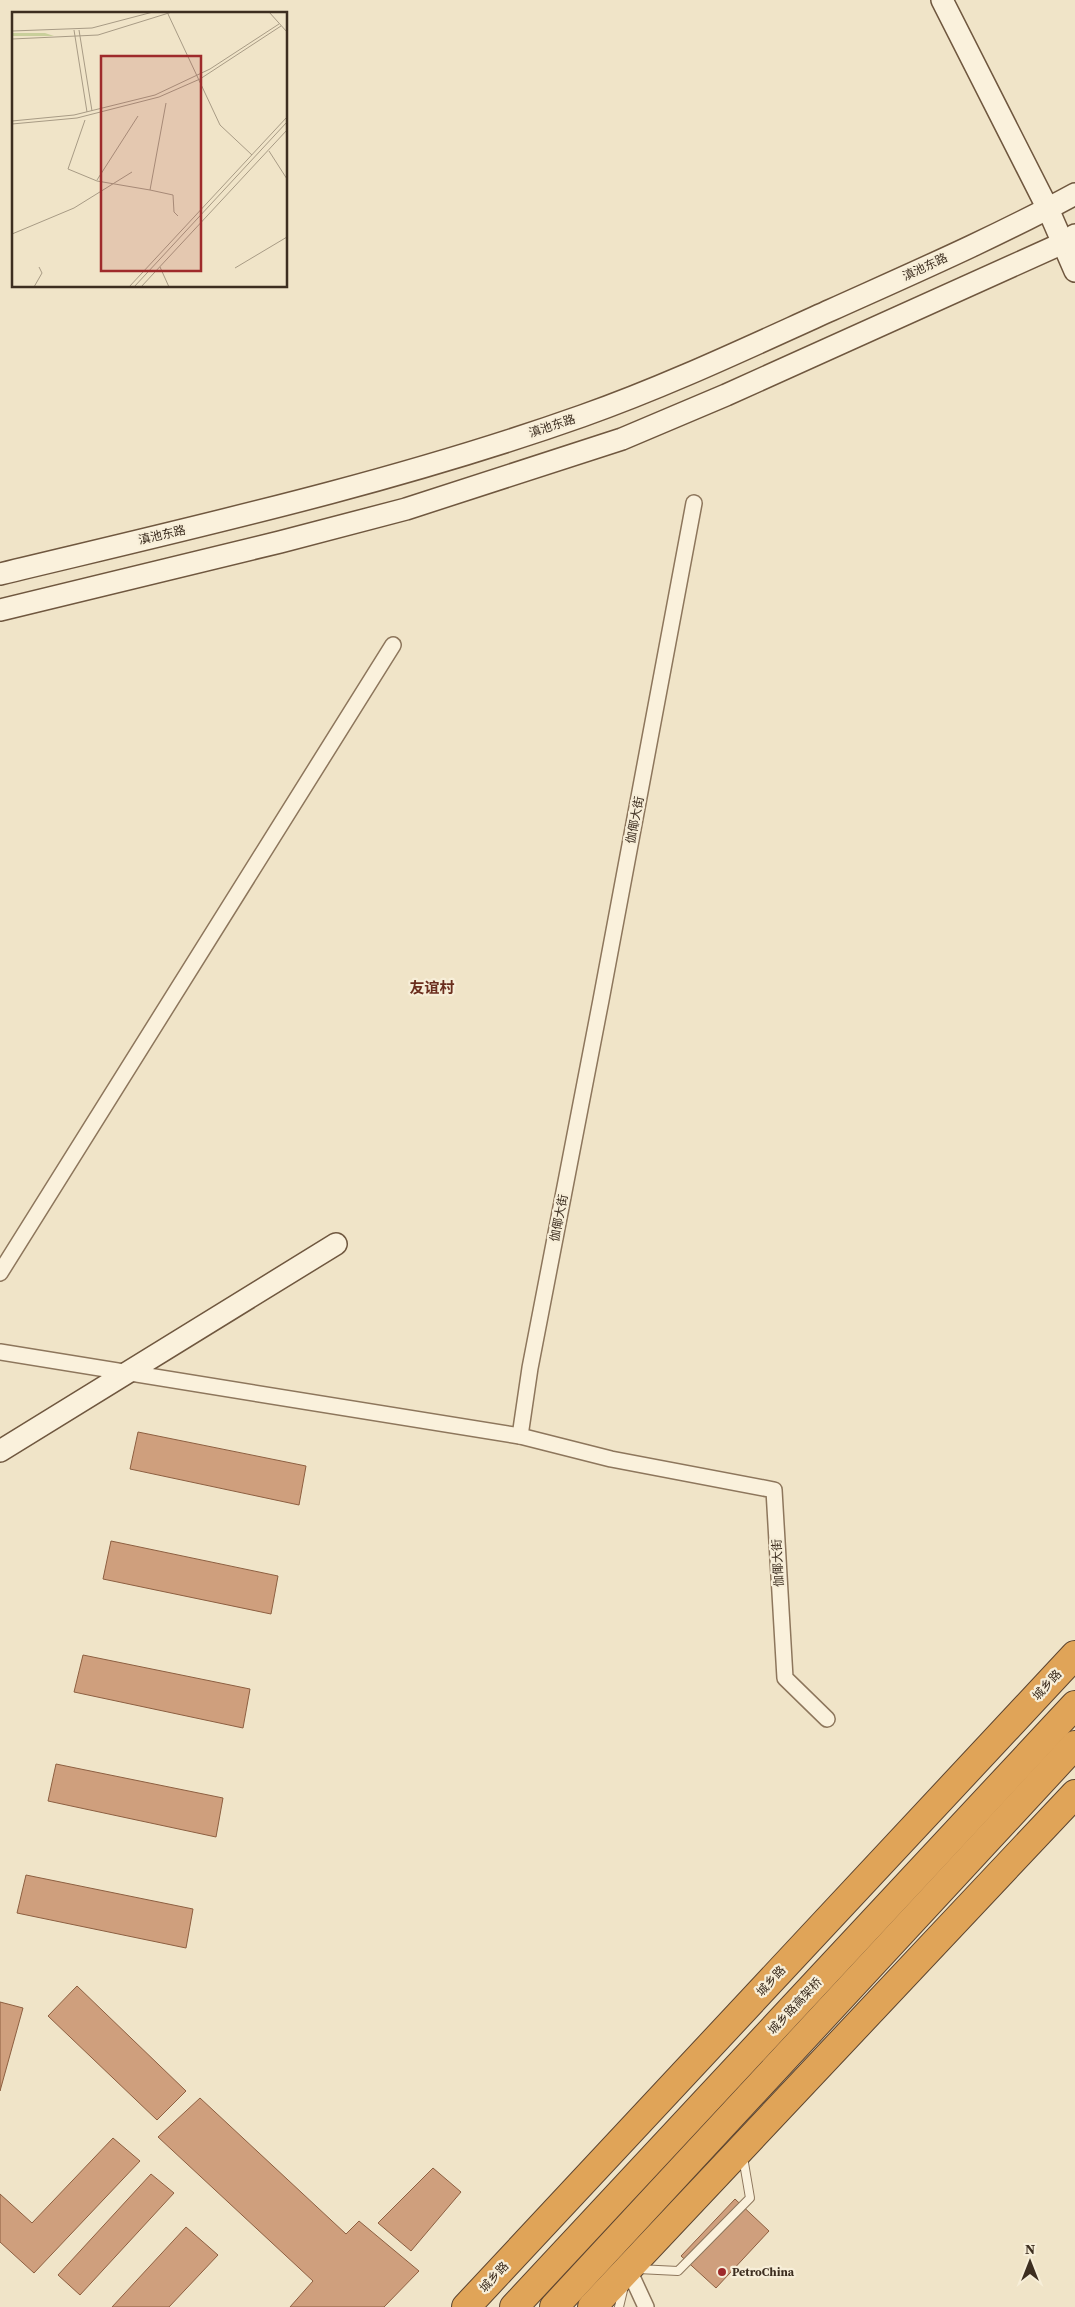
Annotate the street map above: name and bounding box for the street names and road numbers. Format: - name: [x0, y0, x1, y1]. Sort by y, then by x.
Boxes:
- street label: 滇池东路: [900, 250, 950, 284]
- street label: 滇池东路: [527, 411, 577, 441]
- street label: 滇池东路: [137, 522, 187, 548]
- street label: 伽倻大街: [623, 795, 647, 845]
- street label: 伽倻大街: [547, 1193, 571, 1243]
- street label: 伽倻大街: [769, 1539, 787, 1587]
- street label: 城乡路: [1029, 1666, 1065, 1704]
- street label: 城乡路: [753, 1962, 789, 2000]
- street label: 城乡路高架桥: [765, 1974, 825, 2038]
- street label: 城乡路: [476, 2258, 512, 2296]

